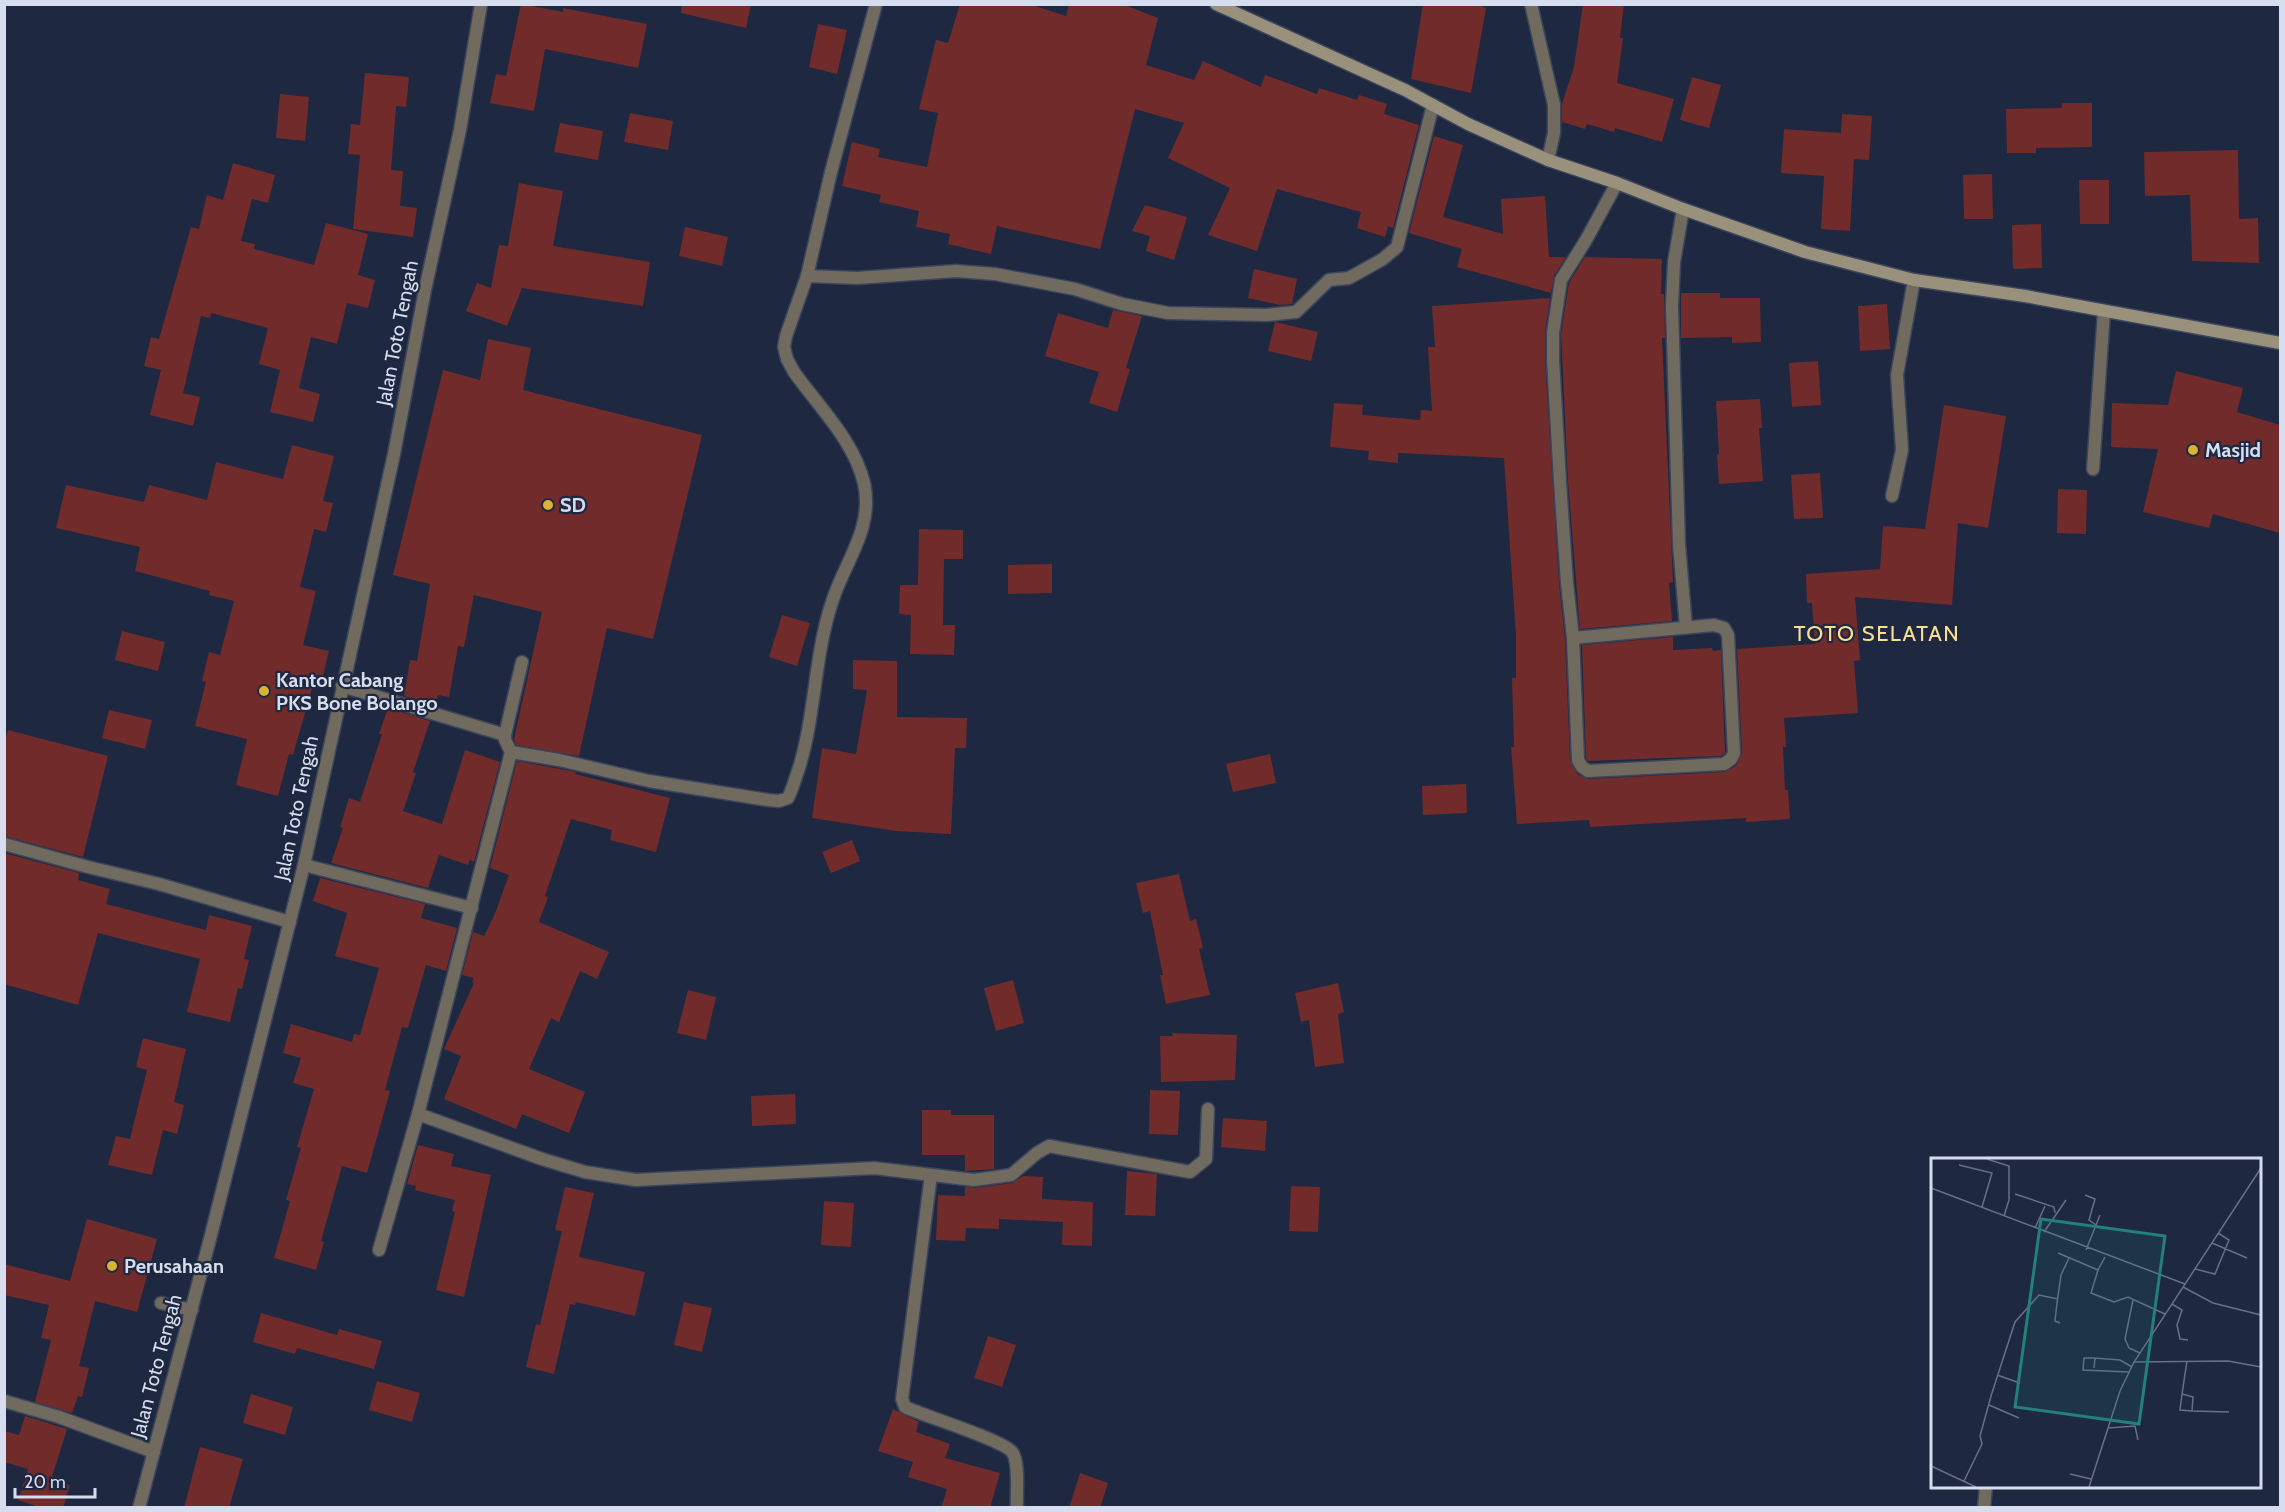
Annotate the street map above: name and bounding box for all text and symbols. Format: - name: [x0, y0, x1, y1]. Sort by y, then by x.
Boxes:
- street label: Jalan Toto Tengah: [371, 258, 423, 409]
- place label: Masjid: [2205, 438, 2261, 462]
- marker: Masjid: [2186, 443, 2200, 457]
- place label: SD: [560, 493, 586, 517]
- marker: SD: [541, 498, 555, 512]
- district label: TOTO SELATAN: [1794, 620, 1960, 647]
- place label: Kantor Cabang PKS Bone Bolango: [276, 668, 438, 715]
- marker: Kantor Cabang PKS Bone Bolango: [257, 684, 271, 698]
- street label: Jalan Toto Tengah: [269, 733, 323, 884]
- inset map: [1931, 1158, 2261, 1488]
- place label: Perusahaan: [124, 1254, 224, 1278]
- marker: Perusahaan: [105, 1259, 119, 1273]
- street label: Jalan Toto Tengah: [125, 1292, 187, 1441]
- scale bar: [15, 1461, 94, 1499]
- text: 20 m: [24, 1471, 66, 1493]

